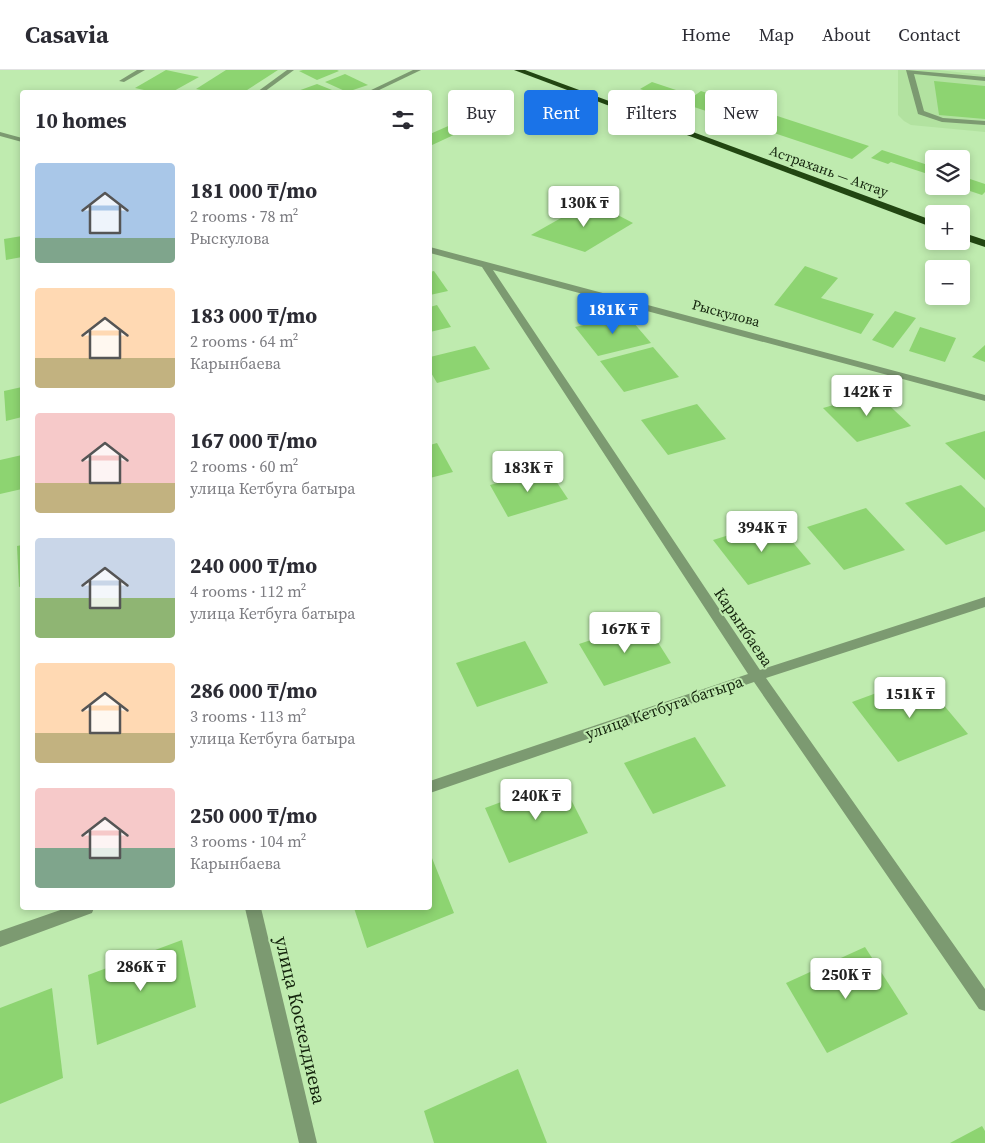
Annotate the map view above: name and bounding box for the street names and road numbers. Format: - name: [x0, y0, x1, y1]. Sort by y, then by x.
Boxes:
- street label: Астрахань — Актау: [767, 140, 892, 202]
- street label: Рыскулова: [690, 294, 763, 332]
- street label: Карынбаева: [709, 583, 779, 672]
- street label: улица Кетбуга батыра: [582, 669, 747, 744]
- street label: улица Коскелдиева: [269, 933, 333, 1107]

